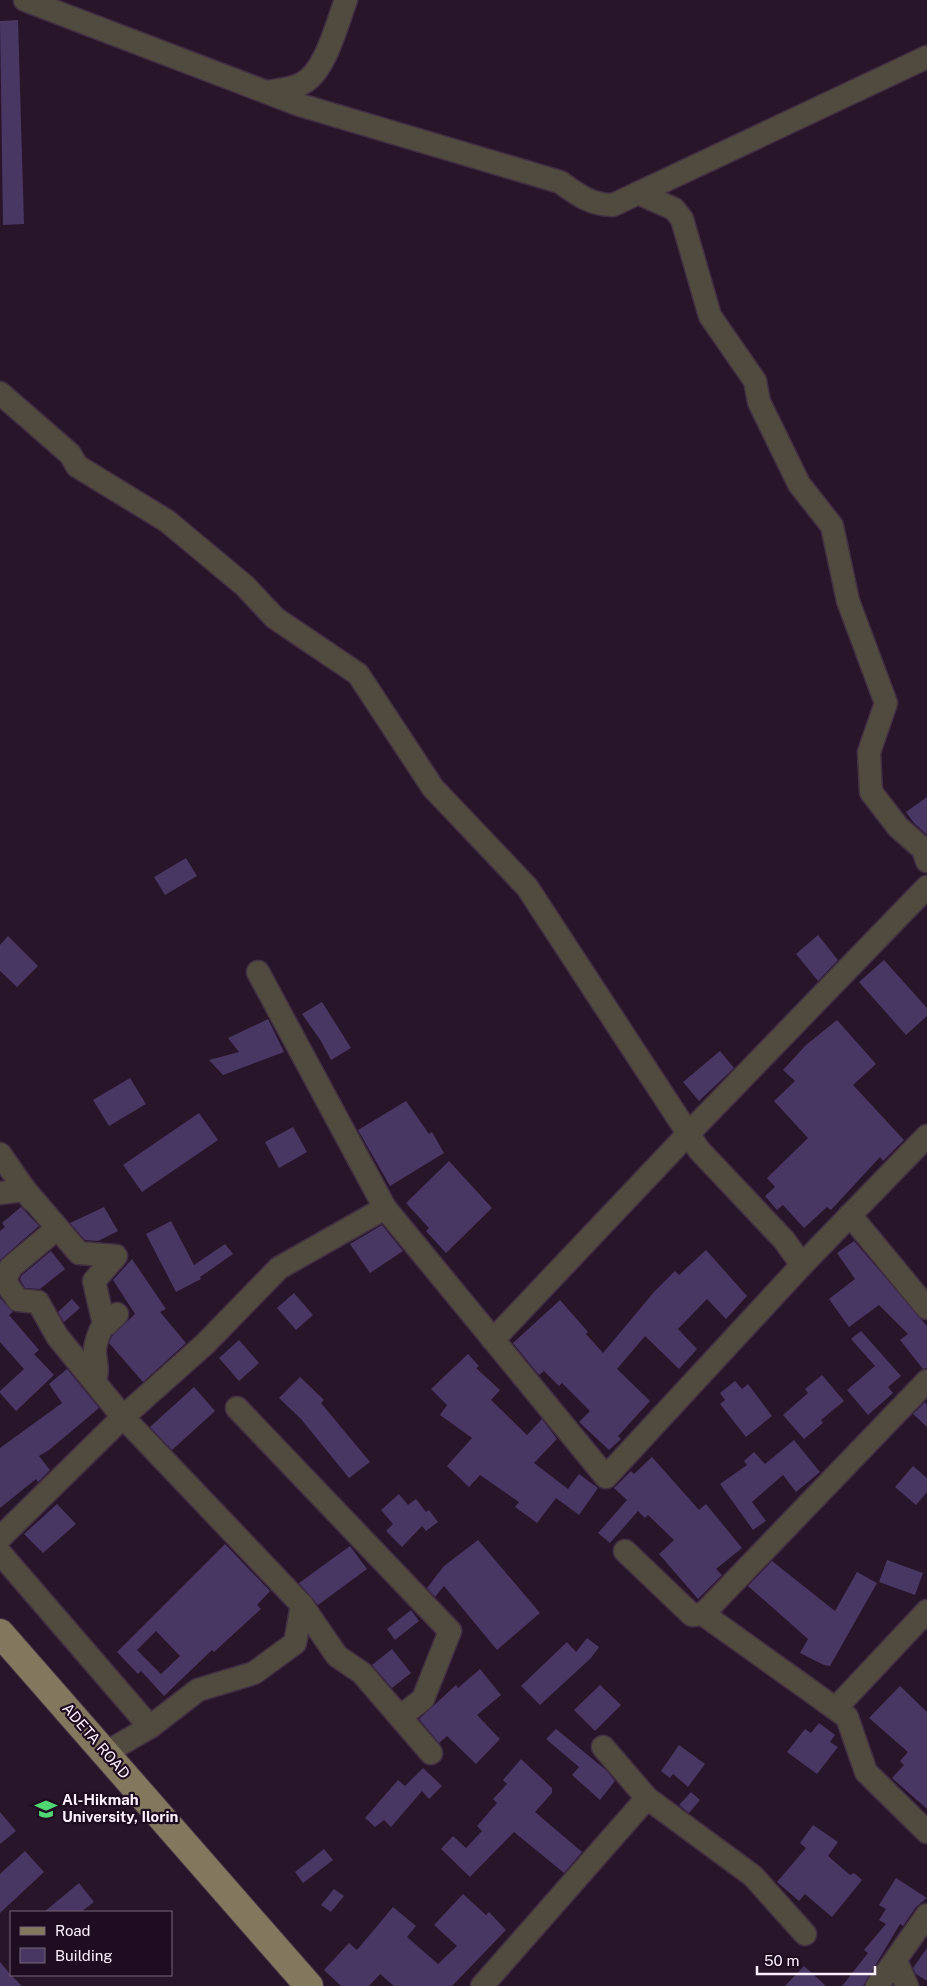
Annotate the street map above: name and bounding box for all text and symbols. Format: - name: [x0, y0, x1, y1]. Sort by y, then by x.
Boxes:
- street label: ADETA ROAD: [59, 1700, 134, 1782]
- place label: Al-Hikmah University, Ilorin: [62, 1791, 178, 1825]
- school or university icon: Al-Hikmah University, Ilorin: [33, 1796, 59, 1822]
- legend: [10, 1911, 172, 1976]
- text: Road: [55, 1922, 91, 1939]
- scale bar: [757, 1944, 874, 1976]
- text: Building: [55, 1947, 113, 1964]
- text: 50 m: [764, 1952, 799, 1969]

